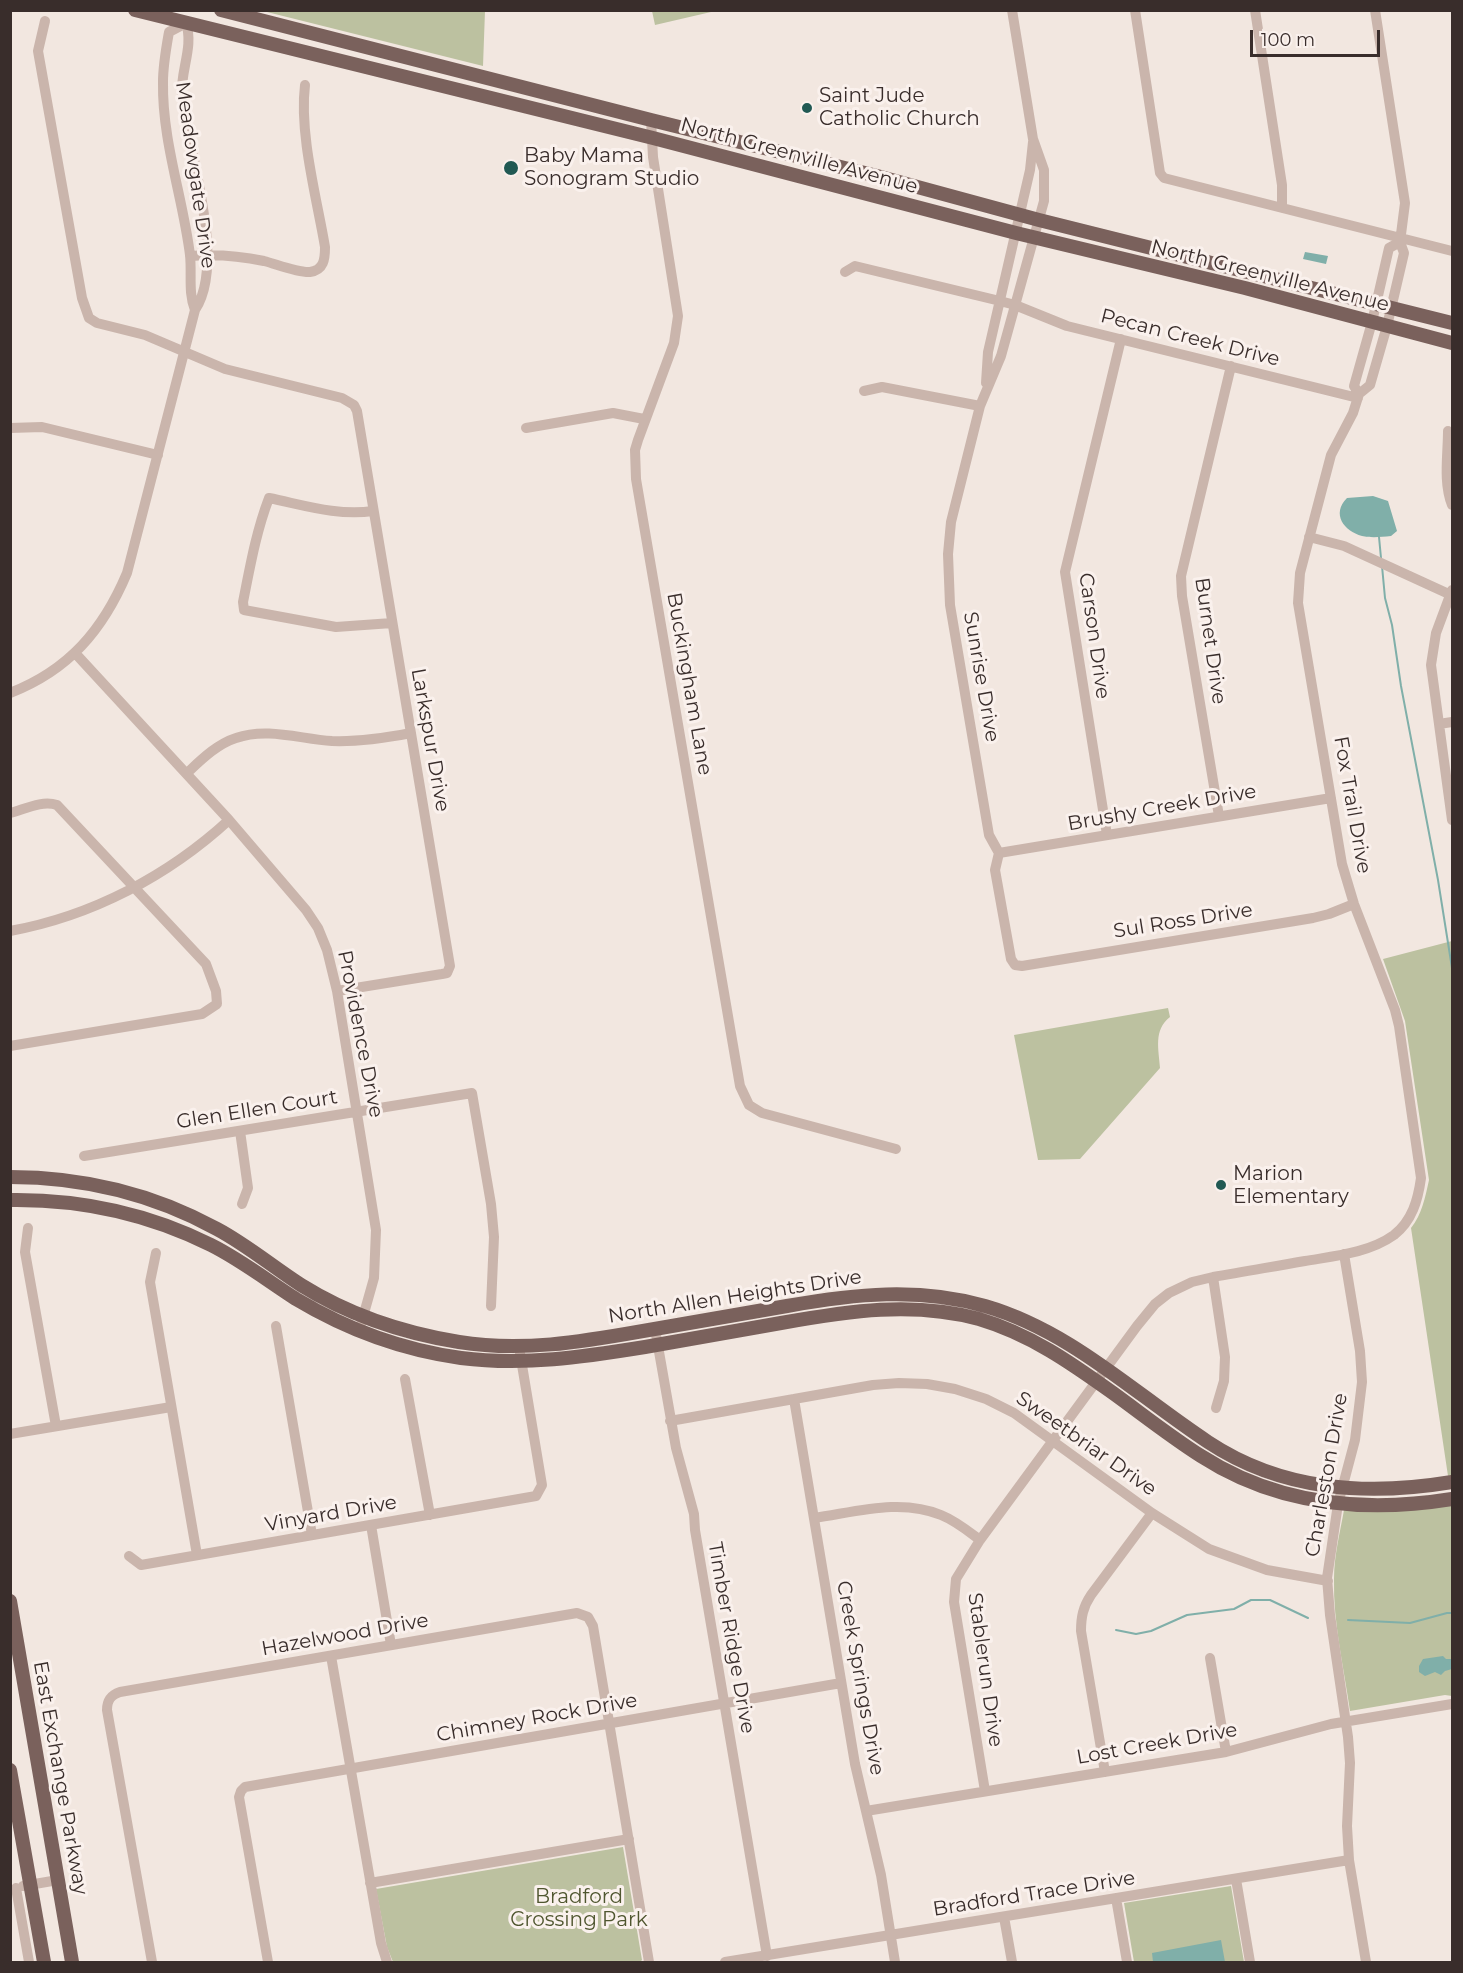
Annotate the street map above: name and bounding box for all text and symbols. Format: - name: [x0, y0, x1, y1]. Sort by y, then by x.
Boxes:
- scale bar: [1253, 18, 1384, 56]
- text: 100 m: [1261, 29, 1315, 51]
- street label: Meadowgate Drive: [170, 80, 220, 270]
- place label: Saint Jude Catholic Church: [819, 84, 980, 131]
- marker: Saint Jude Catholic Church: [800, 101, 814, 115]
- street label: North Greenville Avenue: [678, 113, 920, 199]
- place label: Baby Mama Sonogram Studio: [524, 144, 699, 191]
- marker: Baby Mama Sonogram Studio: [502, 159, 520, 177]
- street label: North Greenville Avenue: [1148, 235, 1392, 317]
- street label: Pecan Creek Drive: [1098, 304, 1282, 372]
- street label: Carson Drive: [1073, 571, 1115, 701]
- street label: Burnet Drive: [1189, 576, 1231, 706]
- street label: Buckingham Lane: [661, 591, 717, 777]
- street label: Sunrise Drive: [958, 610, 1004, 744]
- street label: Larkspur Drive: [406, 666, 454, 814]
- street label: Fox Trail Drive: [1328, 734, 1376, 876]
- street label: Brushy Creek Drive: [1066, 780, 1258, 836]
- street label: Sul Ross Drive: [1112, 898, 1254, 944]
- street label: Providence Drive: [332, 948, 388, 1120]
- street label: Glen Ellen Court: [175, 1085, 339, 1135]
- place label: Marion Elementary: [1233, 1162, 1349, 1209]
- marker: Marion Elementary: [1214, 1178, 1228, 1192]
- street label: North Allen Heights Drive: [607, 1265, 863, 1329]
- street label: Sweetbriar Drive: [1011, 1387, 1161, 1501]
- street label: Charleston Drive: [1301, 1391, 1353, 1559]
- street label: Vinyard Drive: [263, 1491, 399, 1537]
- street label: Timber Ridge Drive: [702, 1540, 760, 1736]
- street label: Creek Springs Drive: [831, 1579, 889, 1777]
- street label: Stablerun Drive: [962, 1591, 1008, 1749]
- street label: Hazelwood Drive: [260, 1608, 430, 1662]
- street label: East Exchange Parkway: [28, 1659, 92, 1897]
- street label: Chimney Rock Drive: [435, 1689, 639, 1747]
- street label: Lost Creek Drive: [1075, 1718, 1239, 1770]
- street label: Bradford Trace Drive: [931, 1866, 1137, 1922]
- park label: Bradford Crossing Park: [510, 1885, 648, 1932]

